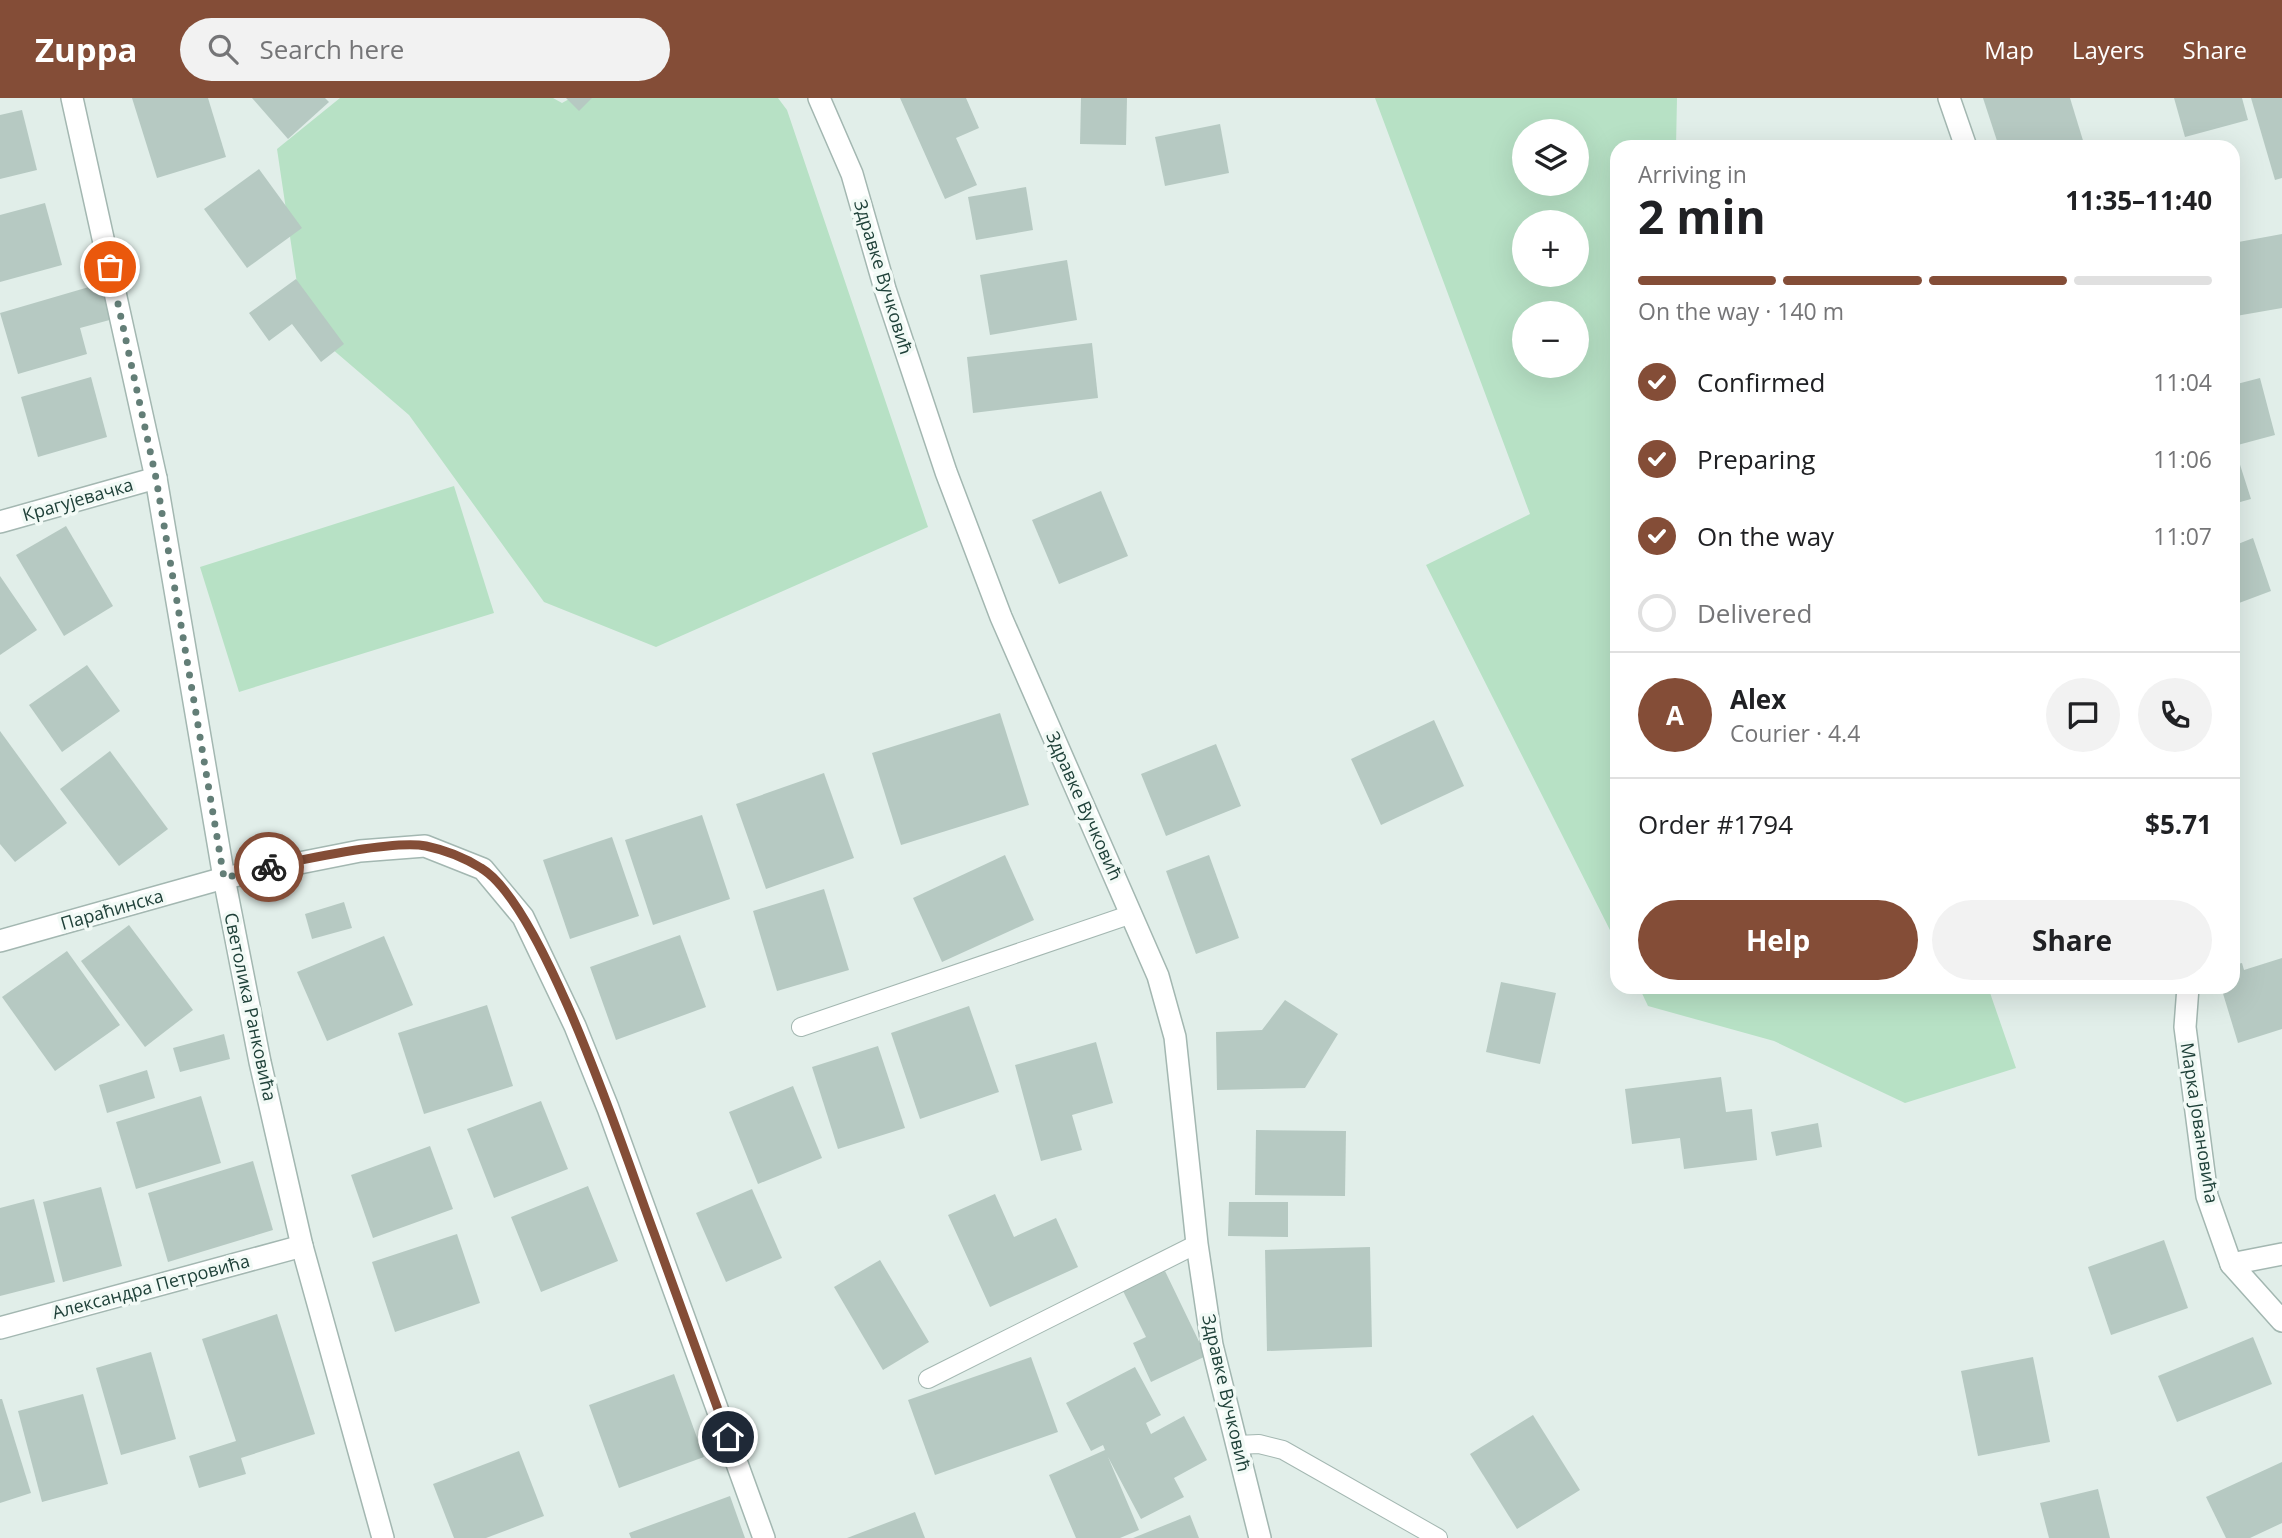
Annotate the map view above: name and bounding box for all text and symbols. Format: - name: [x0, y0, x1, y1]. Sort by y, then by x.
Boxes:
- search box: [180, 18, 670, 81]
- text: Zuppa: [35, 27, 138, 72]
- icon: search: [204, 30, 242, 68]
- text: Search here: [260, 31, 404, 67]
- text: Map: [1984, 33, 2034, 66]
- text: Layers: [2072, 33, 2145, 66]
- text: Share: [2183, 33, 2247, 66]
- map controls: [1512, 119, 1589, 378]
- button: layers: [1512, 119, 1589, 196]
- text: Arriving in: [1638, 158, 1747, 190]
- text: 11:35–11:40: [2065, 182, 2212, 218]
- text: 2 min: [1638, 185, 1766, 247]
- street label: Здравке Вучковић: [849, 196, 919, 357]
- button: +: [1512, 210, 1589, 287]
- pin: [80, 237, 140, 297]
- icon: bag: [91, 248, 129, 286]
- text: On the way · 140 m: [1638, 295, 1844, 327]
- button: −: [1512, 301, 1589, 378]
- icon: check: [1638, 363, 1676, 401]
- text: Confirmed: [1697, 364, 1825, 400]
- text: 11:04: [2153, 366, 2212, 398]
- icon: check: [1638, 440, 1676, 478]
- text: Preparing: [1697, 441, 1815, 477]
- text: 11:06: [2153, 443, 2212, 475]
- street label: Крагујевачка: [20, 472, 136, 526]
- icon: check: [1638, 517, 1676, 555]
- text: On the way: [1697, 518, 1834, 554]
- text: 11:07: [2153, 520, 2212, 552]
- text: Delivered: [1697, 595, 1812, 631]
- button: chat: [2046, 678, 2120, 752]
- button: phone: [2138, 678, 2212, 752]
- text: Alex: [1730, 681, 1786, 717]
- text: A: [1666, 697, 1684, 733]
- text: Courier · 4.4: [1730, 717, 1860, 749]
- street label: Здравке Вучковић: [1041, 727, 1129, 884]
- text: Order #1794: [1638, 806, 1793, 842]
- text: $5.71: [2145, 806, 2212, 842]
- courier: [234, 832, 304, 902]
- icon: bike: [250, 848, 288, 886]
- street label: Параћинска: [58, 883, 166, 935]
- button: Help: [1638, 900, 1918, 980]
- button: Share: [1932, 900, 2212, 980]
- street label: Светолика Ранковића: [219, 910, 283, 1103]
- street label: Марка Јовановића: [2175, 1041, 2225, 1205]
- street label: Александра Петровића: [49, 1248, 252, 1324]
- street label: Здравке Вучковић: [1197, 1312, 1257, 1474]
- pin: [698, 1407, 758, 1467]
- icon: home: [709, 1418, 747, 1456]

